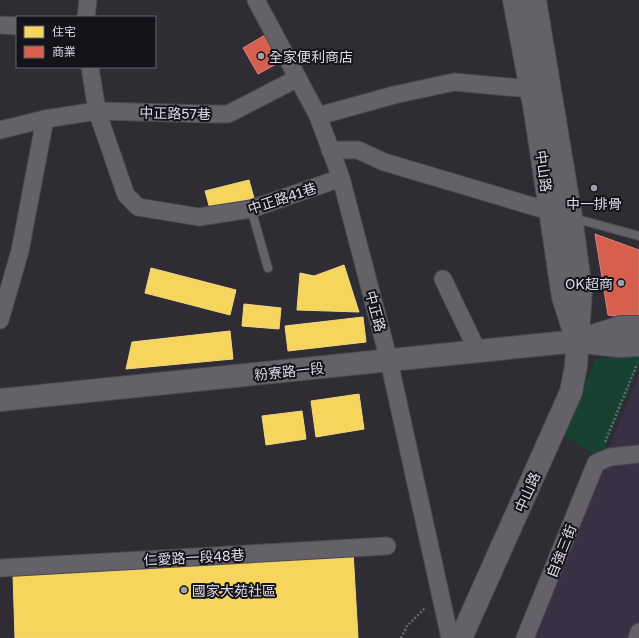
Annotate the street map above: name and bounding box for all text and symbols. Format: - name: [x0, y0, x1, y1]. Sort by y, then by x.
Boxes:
- legend: [16, 16, 156, 68]
- text: 住宅: [52, 24, 76, 39]
- text: 商業: [52, 44, 76, 59]
- place label: 全家便利商店: [269, 48, 353, 65]
- marker: 全家便利商店: [256, 51, 266, 61]
- street label: 中正路57巷: [139, 104, 211, 122]
- street label: 中山路: [533, 149, 555, 193]
- street label: 中正路41巷: [245, 179, 319, 217]
- marker: 中一排骨: [589, 183, 599, 193]
- place label: 中一排骨: [566, 195, 622, 212]
- place label: OK超商: [565, 275, 613, 292]
- marker: OK超商: [616, 278, 626, 288]
- street label: 中正路: [362, 289, 390, 333]
- street label: 粉寮路一段: [253, 359, 325, 383]
- street label: 中山路: [511, 469, 543, 515]
- street label: 自強三街: [543, 522, 579, 580]
- street label: 仁愛路一段48巷: [143, 546, 245, 568]
- place label: 國家大苑社區: [192, 582, 276, 599]
- marker: 國家大苑社區: [179, 585, 189, 595]

